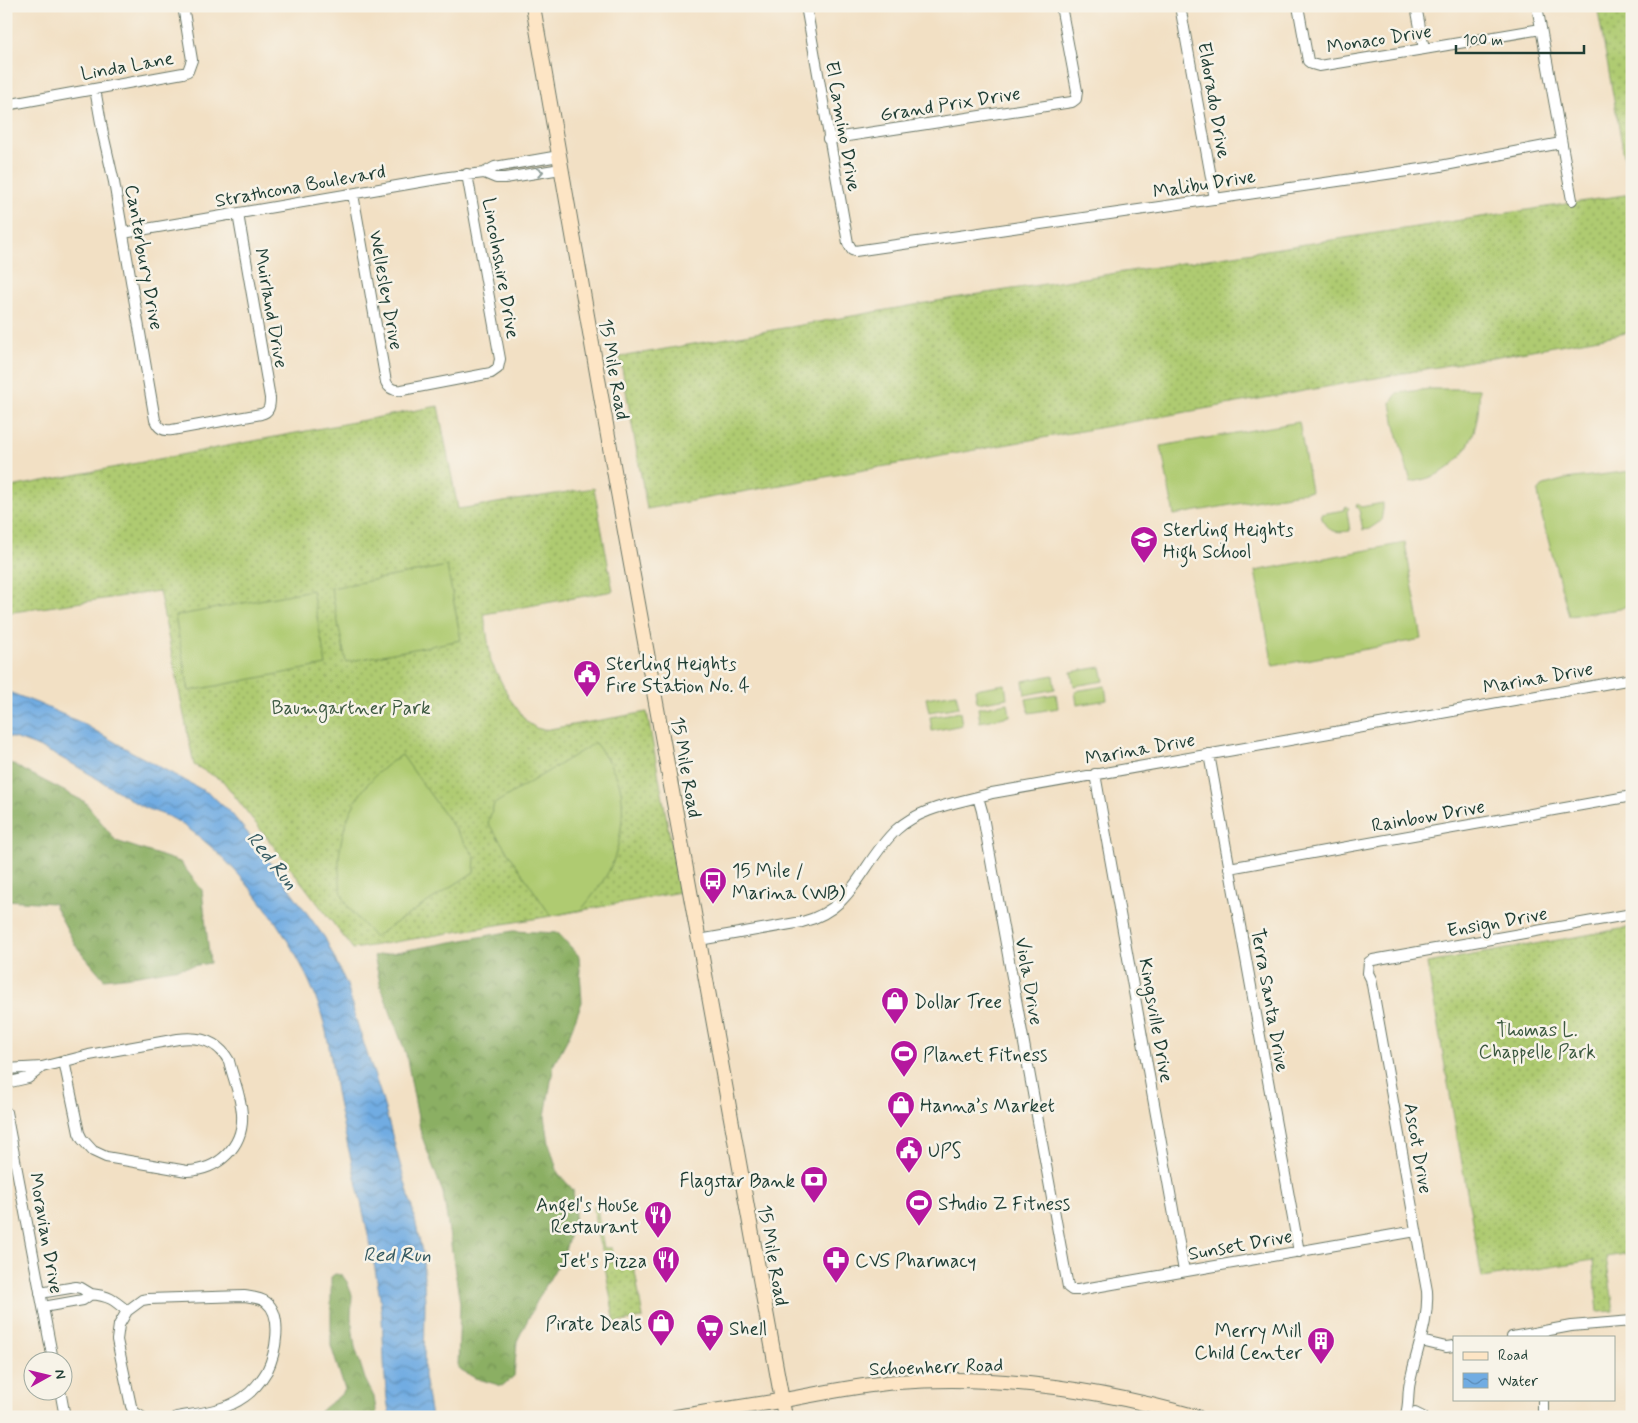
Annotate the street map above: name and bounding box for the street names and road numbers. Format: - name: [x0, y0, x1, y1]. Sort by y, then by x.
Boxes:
- street label: Monaco Drive: [1325, 19, 1434, 60]
- street label: Eldorado Drive: [1191, 40, 1236, 160]
- street label: Linda Lane: [79, 46, 176, 87]
- street label: El Camino Drive: [819, 59, 866, 194]
- street label: Grand Prix Drive: [878, 81, 1022, 128]
- street label: Strathcona Boulevard: [213, 159, 388, 214]
- street label: Malibu Drive: [1151, 164, 1257, 205]
- street label: Canterbury Drive: [117, 183, 169, 332]
- street label: Lincolnshire Drive: [476, 196, 525, 341]
- street label: Wellesley Drive: [363, 228, 408, 352]
- street label: Muirland Drive: [248, 246, 293, 370]
- street label: 15 Mile Road: [592, 317, 635, 422]
- street label: Marina Drive: [1481, 656, 1595, 700]
- street label: 15 Mile Road: [664, 715, 707, 820]
- street label: Marina Drive: [1083, 727, 1197, 771]
- street label: Rainbow Drive: [1370, 794, 1487, 839]
- street label: Ensign Drive: [1445, 901, 1550, 946]
- street label: Terra Santa Drive: [1245, 926, 1294, 1074]
- street label: Viola Drive: [1008, 935, 1049, 1027]
- street label: Kingsville Drive: [1130, 956, 1179, 1085]
- street label: Ascot Drive: [1397, 1101, 1438, 1196]
- street label: Moravian Drive: [23, 1171, 68, 1296]
- street label: 15 Mile Road: [751, 1203, 794, 1308]
- street label: Sunset Drive: [1186, 1224, 1294, 1267]
- street label: Schoenherr Road: [869, 1353, 1004, 1382]

